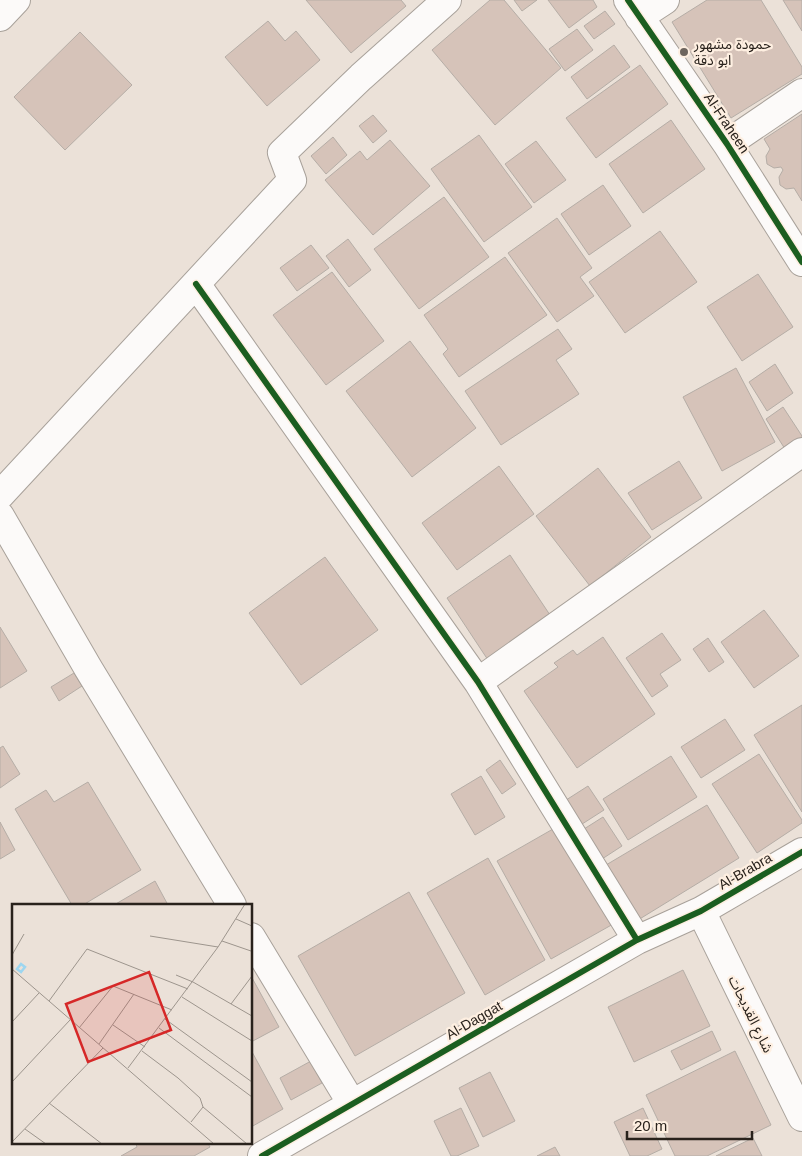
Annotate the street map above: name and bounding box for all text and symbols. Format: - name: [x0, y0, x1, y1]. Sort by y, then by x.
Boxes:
- place label: حمودة مشهور ابو دقة: [693, 36, 771, 69]
- marker: حمودة مشهور ابو دقة: [678, 46, 690, 58]
- street label: Al-Fraheen: [701, 90, 753, 156]
- street label: Al-Brabra: [715, 849, 775, 893]
- inset map: [12, 904, 252, 1144]
- street label: شارع القديحات: [723, 973, 777, 1056]
- street label: Al-Daggat: [443, 997, 505, 1042]
- scale bar: [627, 1108, 752, 1140]
- text: 20 m: [634, 1117, 667, 1134]

